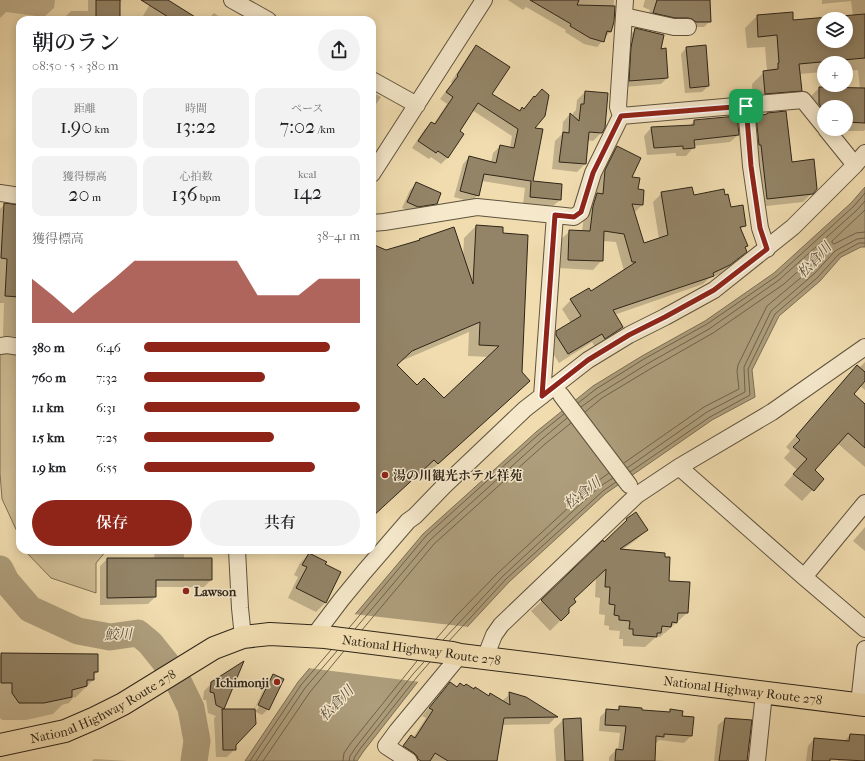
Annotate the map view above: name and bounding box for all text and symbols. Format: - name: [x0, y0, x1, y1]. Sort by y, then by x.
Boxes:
- map controls: [817, 12, 853, 136]
- button: layers: [817, 12, 853, 48]
- button: share: [318, 29, 360, 71]
- text: 朝のラン: [32, 30, 120, 56]
- button: +: [817, 56, 853, 92]
- text: 08:50 · 5 × 380 m: [32, 58, 119, 73]
- pin: [729, 89, 763, 123]
- icon: arrive: [735, 95, 757, 117]
- button: −: [817, 100, 853, 136]
- text: 距離: [74, 102, 96, 115]
- text: 時間: [185, 102, 207, 115]
- text: ペース: [291, 102, 324, 115]
- text: 1.90: [60, 115, 92, 138]
- text: 13:22: [176, 115, 216, 138]
- text: 7:02: [279, 115, 315, 138]
- text: km: [92, 123, 109, 136]
- text: /km: [315, 123, 335, 136]
- text: kcal: [298, 168, 317, 181]
- text: 獲得標高: [63, 170, 107, 183]
- text: 心拍数: [179, 170, 212, 183]
- text: 142: [293, 181, 322, 204]
- text: 20: [68, 183, 90, 206]
- text: 136: [171, 183, 197, 206]
- text: m: [90, 191, 101, 204]
- text: bpm: [197, 191, 221, 204]
- text: 38–41 m: [317, 228, 360, 243]
- text: 獲得標高: [32, 231, 84, 246]
- water label: 松倉川: [794, 238, 836, 281]
- text: 380 m: [32, 340, 65, 355]
- text: 6:46: [96, 340, 121, 355]
- text: 760 m: [32, 370, 66, 385]
- text: 7:32: [96, 370, 117, 385]
- text: 1.1 km: [32, 400, 64, 415]
- text: 6:31: [96, 400, 116, 415]
- text: 1.5 km: [32, 430, 65, 445]
- text: 7:25: [96, 430, 118, 445]
- text: 1.9 km: [32, 460, 66, 475]
- text: 6:55: [96, 460, 117, 475]
- place label: 湯の川観光ホテル祥苑: [393, 468, 522, 483]
- marker: 湯の川観光ホテル祥苑: [380, 470, 390, 480]
- water label: 松倉川: [560, 473, 606, 513]
- button: 保存: [32, 500, 192, 546]
- button: 共有: [200, 500, 360, 546]
- place label: Lawson: [194, 584, 237, 599]
- marker: Lawson: [181, 586, 191, 596]
- water label: 鮫川: [104, 625, 134, 643]
- street label: National Highway Route 278: [341, 632, 502, 668]
- street label: National Highway Route 278: [29, 666, 179, 746]
- street label: National Highway Route 278: [663, 673, 823, 708]
- place label: Ichimonji: [215, 675, 269, 690]
- marker: Ichimonji: [272, 677, 282, 687]
- water label: 松倉川: [316, 681, 358, 724]

